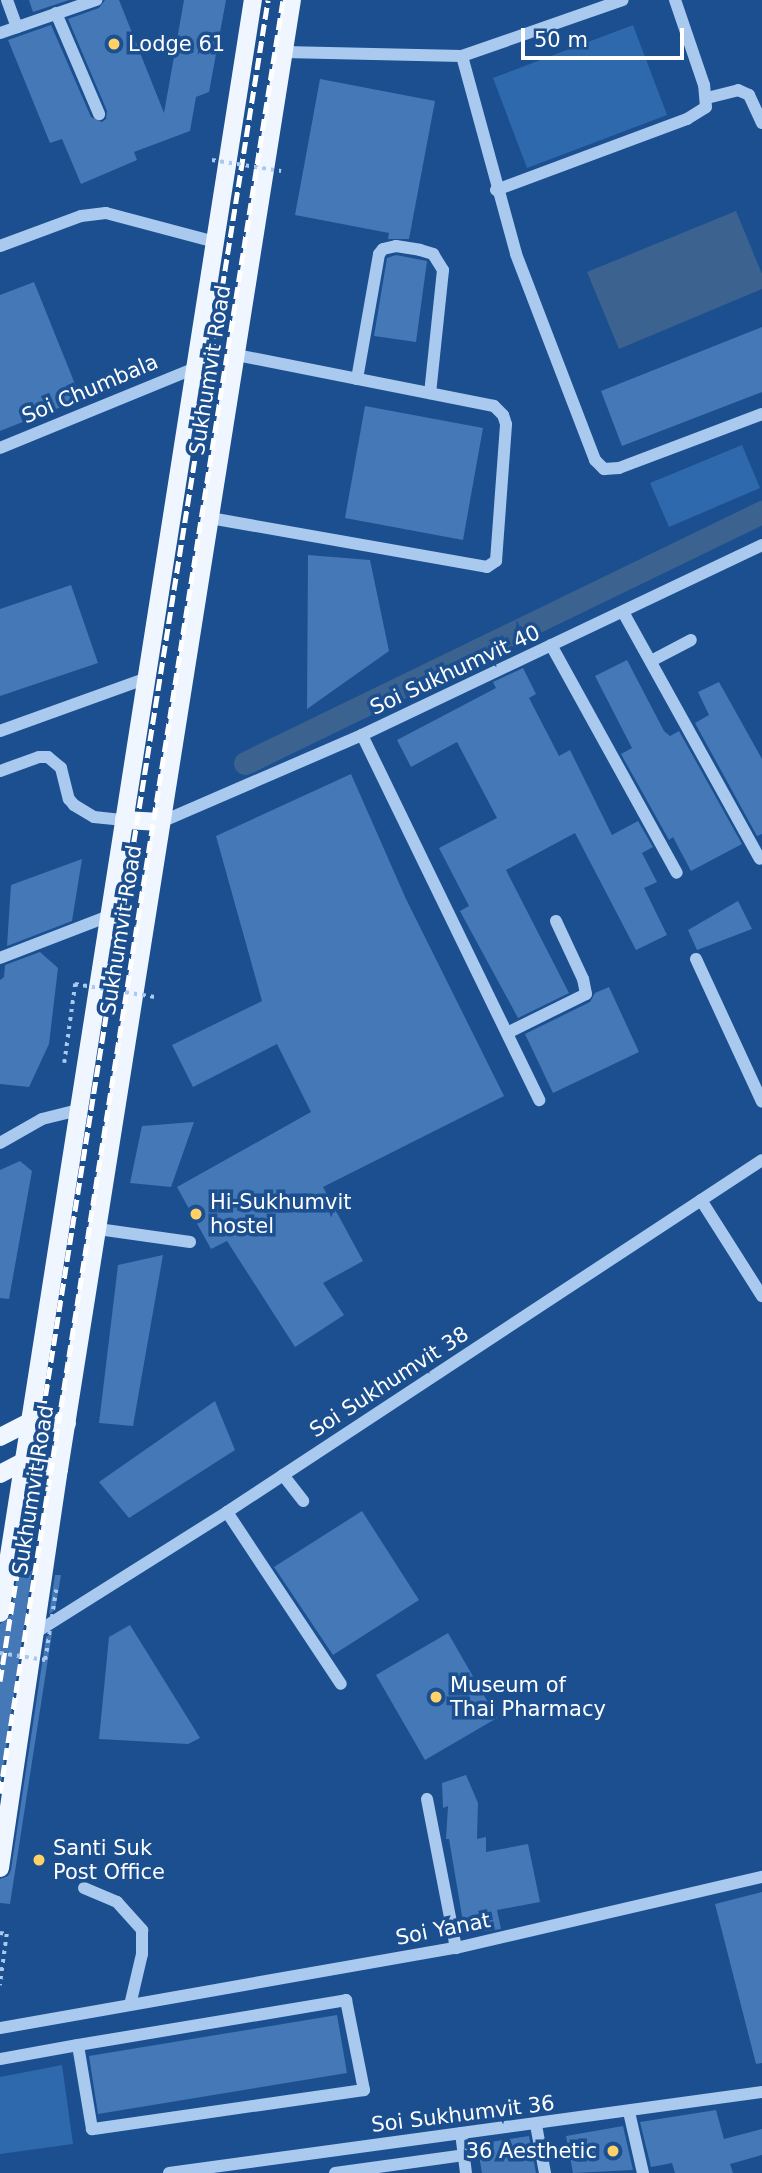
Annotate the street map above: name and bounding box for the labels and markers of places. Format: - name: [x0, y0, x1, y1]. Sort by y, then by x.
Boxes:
- place label: Lodge 61: [128, 31, 225, 57]
- marker: Lodge 61: [106, 36, 122, 52]
- place label: Hi-Sukhumvit hostel: [210, 1189, 352, 1239]
- marker: Hi-Sukhumvit hostel: [188, 1206, 204, 1222]
- place label: Museum of Thai Pharmacy: [450, 1672, 606, 1722]
- marker: Museum of Thai Pharmacy: [428, 1689, 444, 1705]
- place label: Santi Suk Post Office: [53, 1835, 165, 1885]
- marker: Santi Suk Post Office: [31, 1852, 47, 1868]
- place label: 36 Aesthetic: [466, 2138, 597, 2164]
- marker: 36 Aesthetic: [603, 2141, 623, 2161]

